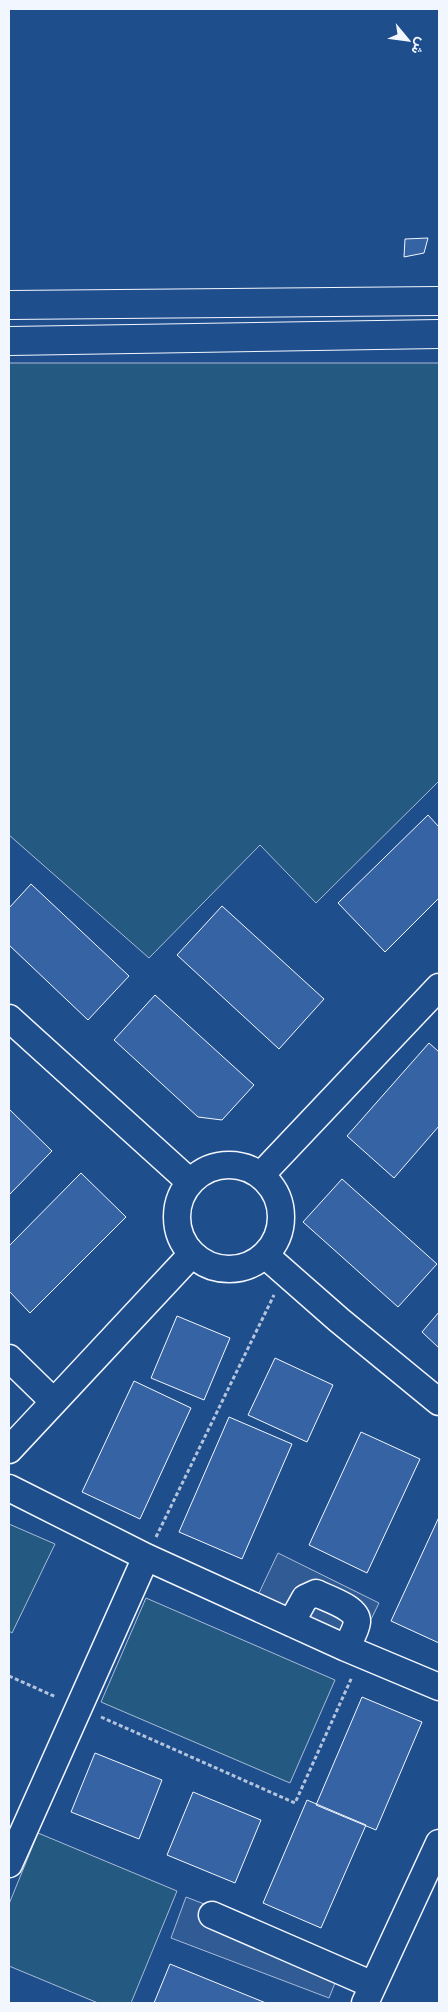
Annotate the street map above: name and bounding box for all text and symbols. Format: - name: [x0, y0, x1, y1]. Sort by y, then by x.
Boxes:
- north arrow: [383, 15, 433, 65]
- text: ش: [407, 35, 430, 58]

